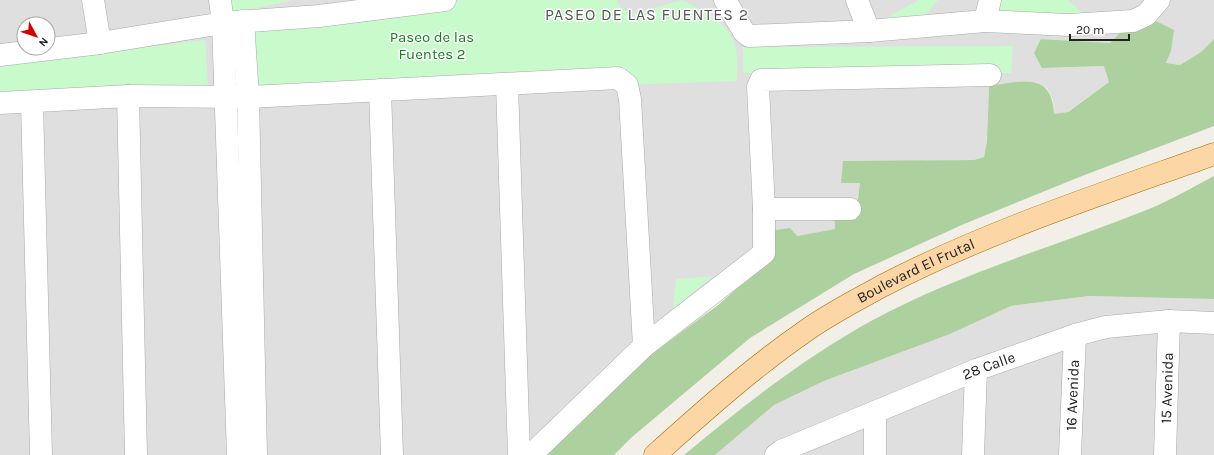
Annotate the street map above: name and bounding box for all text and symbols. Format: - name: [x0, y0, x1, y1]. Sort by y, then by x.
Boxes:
- district label: PASEO DE LAS FUENTES 2: [545, 5, 749, 24]
- north arrow: [16, 16, 56, 56]
- scale bar: [1070, 16, 1129, 42]
- text: 20 m: [1076, 23, 1104, 37]
- park label: Paseo de las Fuentes 2: [390, 28, 474, 63]
- text: N: [36, 35, 51, 49]
- street label: Boulevard El Frutal: [854, 235, 977, 307]
- street label: 28 Calle: [960, 348, 1018, 384]
- street label: 15 Avenida: [1157, 352, 1177, 424]
- street label: 16 Avenida: [1062, 359, 1083, 431]

